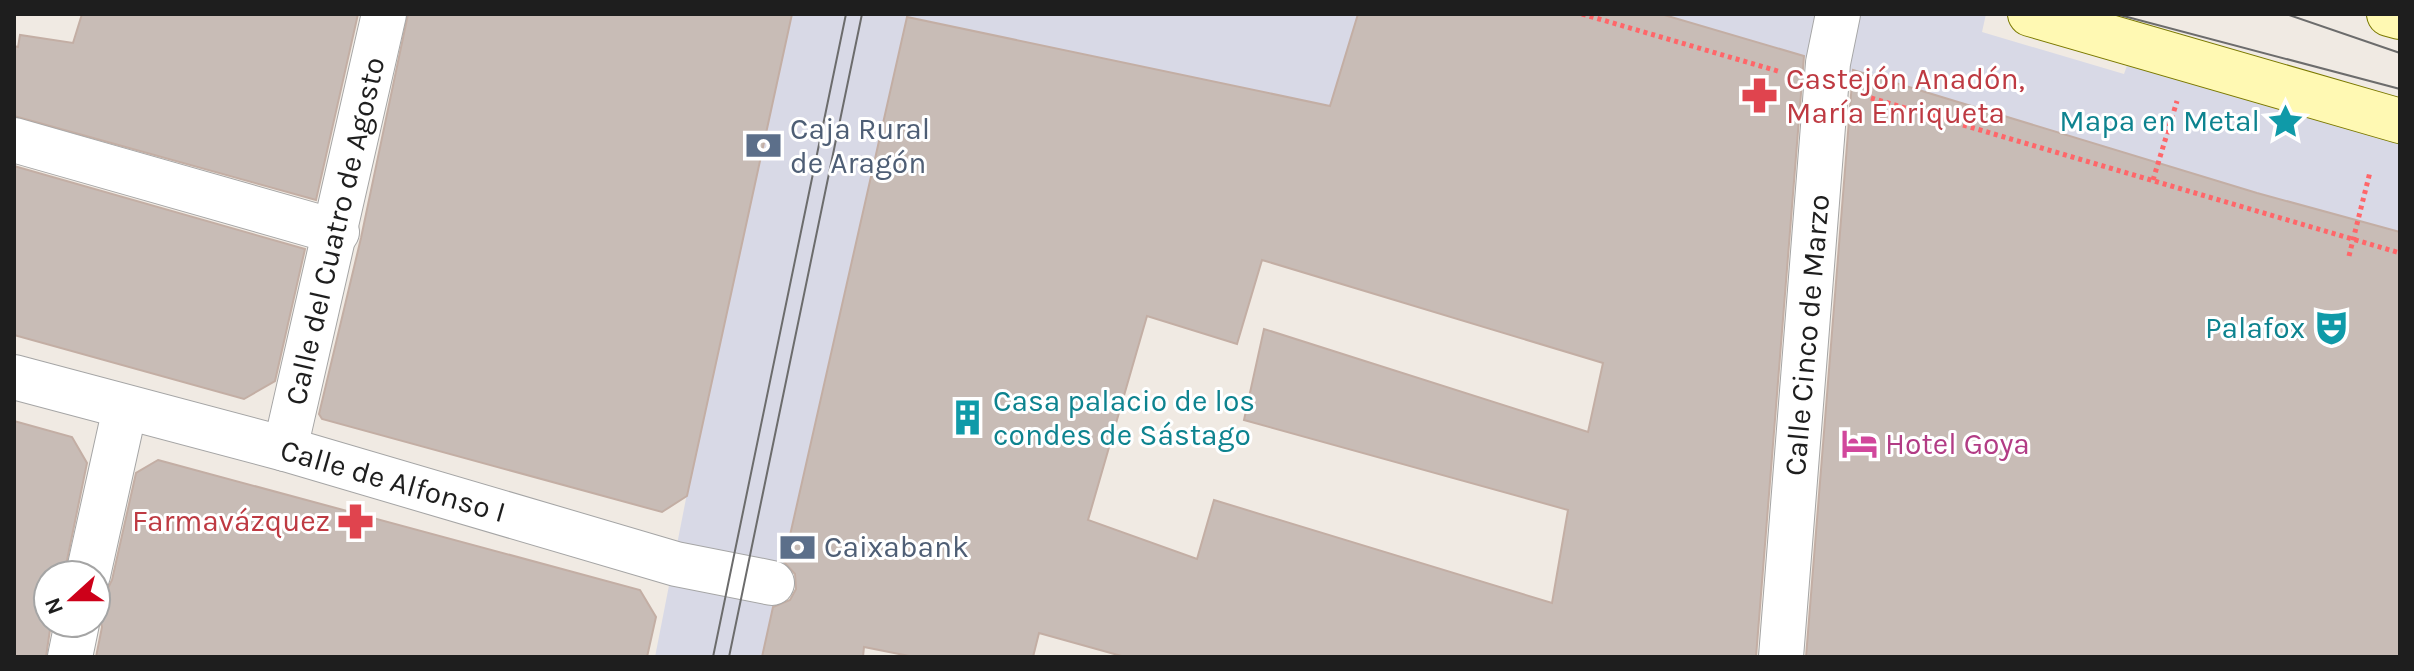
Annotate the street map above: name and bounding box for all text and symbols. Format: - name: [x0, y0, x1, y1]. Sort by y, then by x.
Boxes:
- street label: Calle del Cuatro de Agosto: [277, 54, 393, 408]
- place label: Castejón Anadón, María Enriqueta: [1786, 61, 2025, 131]
- pharmacy icon: Castejón Anadón, María Enriqueta: [1741, 77, 1779, 115]
- place icon: Mapa en Metal: [2267, 102, 2305, 140]
- place label: Mapa en Metal: [2059, 103, 2260, 139]
- place label: Caja Rural de Aragón: [790, 111, 930, 181]
- bank icon: Caja Rural de Aragón: [745, 127, 783, 165]
- street label: Calle Cinco de Marzo: [1777, 193, 1837, 477]
- theatre icon: Palafox: [2312, 309, 2350, 347]
- place label: Palafox: [2205, 310, 2305, 346]
- place label: Casa palacio de los condes de Sástago: [993, 383, 1255, 453]
- building icon: Casa palacio de los condes de Sástago: [948, 399, 986, 437]
- hotel icon: Hotel Goya: [1840, 425, 1878, 463]
- place label: Hotel Goya: [1885, 426, 2030, 462]
- street label: Calle de Alfonso I: [276, 432, 510, 530]
- pharmacy icon: Farmavázquez: [337, 502, 375, 540]
- place label: Farmavázquez: [132, 503, 330, 539]
- bank icon: Caixabank: [779, 528, 817, 566]
- place label: Caixabank: [824, 529, 969, 565]
- north arrow: [32, 559, 112, 639]
- text: N: [39, 594, 69, 618]

